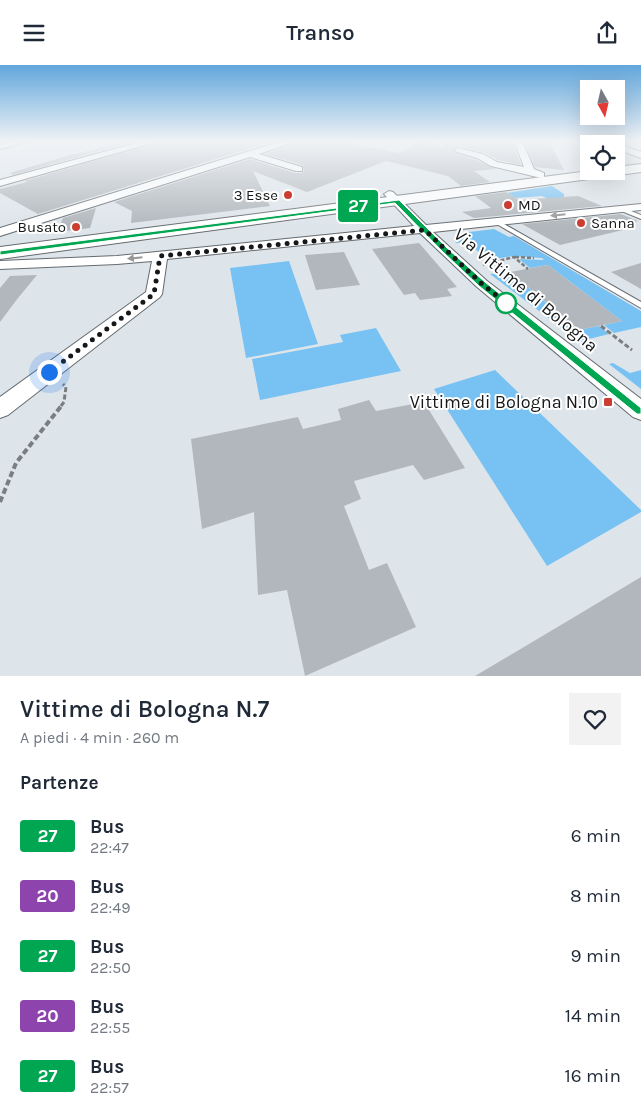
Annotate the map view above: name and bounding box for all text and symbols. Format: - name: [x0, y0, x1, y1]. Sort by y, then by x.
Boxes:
- icon: menu: [20, 19, 48, 47]
- icon: share: [593, 19, 621, 47]
- text: Transo: [286, 20, 355, 46]
- north arrow: [580, 80, 625, 125]
- map controls: [580, 80, 625, 180]
- button: locate: [580, 135, 625, 180]
- place label: 3 Esse: [234, 186, 278, 204]
- marker: 3 Esse: [282, 189, 294, 201]
- line badge: 27: [336, 190, 380, 222]
- text: 27: [348, 195, 368, 217]
- place label: MD: [518, 196, 541, 214]
- marker: MD: [502, 199, 514, 211]
- one-way arrow: [549, 211, 565, 219]
- place label: Sanna: [591, 214, 635, 232]
- marker: Sanna: [575, 217, 587, 229]
- place label: Busato: [18, 218, 66, 236]
- marker: Busato: [70, 221, 82, 233]
- street label: Via Vittime di Bologna: [449, 223, 603, 357]
- one-way arrow: [127, 254, 143, 262]
- unlabelled marker: [495, 292, 517, 314]
- your location: [37, 360, 62, 385]
- place label: Vittime di Bologna N.10: [410, 391, 598, 413]
- marker: Vittime di Bologna N.10: [602, 396, 614, 408]
- button: heart: [569, 693, 621, 745]
- text: Vittime di Bologna N.7: [20, 695, 269, 723]
- text: A piedi · 4 min · 260 m: [20, 728, 179, 747]
- text: Partenze: [20, 772, 98, 794]
- text: Bus: [90, 816, 124, 838]
- text: 27: [38, 825, 57, 847]
- text: 6 min: [571, 825, 621, 847]
- text: 22:47: [90, 838, 129, 857]
- text: Bus: [90, 876, 124, 898]
- text: 20: [36, 885, 59, 907]
- text: 8 min: [570, 885, 621, 907]
- text: 22:49: [90, 898, 130, 917]
- text: Bus: [90, 936, 124, 958]
- text: 27: [38, 945, 57, 967]
- text: 9 min: [571, 945, 621, 967]
- text: 22:50: [90, 958, 131, 977]
- text: Bus: [90, 996, 124, 1018]
- text: 20: [36, 1005, 59, 1027]
- text: 14 min: [565, 1005, 621, 1027]
- text: 22:55: [90, 1018, 130, 1037]
- text: Bus: [90, 1056, 124, 1078]
- text: 27: [38, 1065, 57, 1087]
- text: 16 min: [564, 1065, 621, 1087]
- text: 22:57: [90, 1078, 129, 1097]

